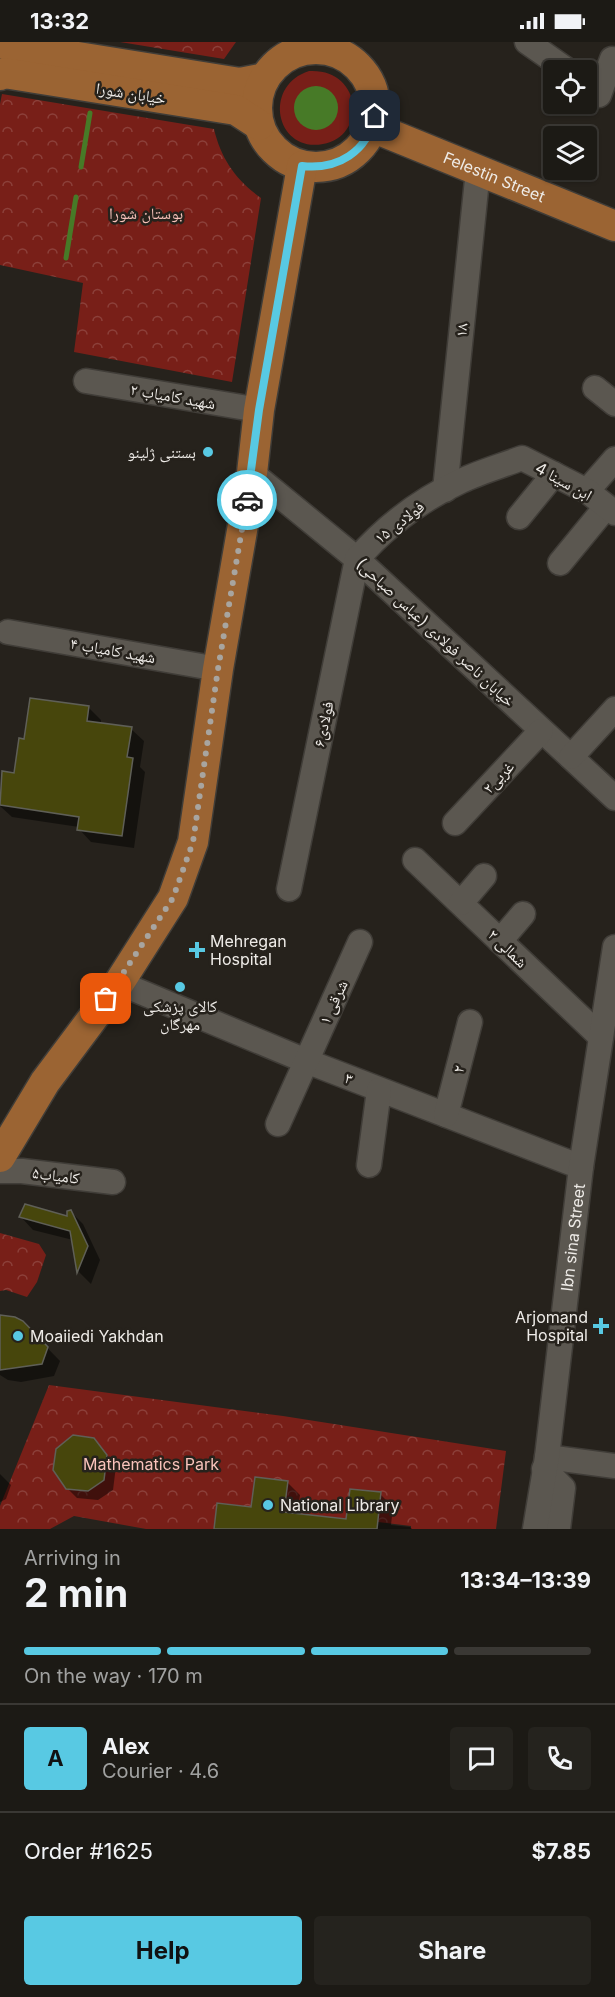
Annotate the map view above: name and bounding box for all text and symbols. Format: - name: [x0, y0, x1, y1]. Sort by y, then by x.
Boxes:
- text: 13:32: [30, 8, 89, 34]
- map controls: [543, 60, 597, 180]
- button: locate: [543, 60, 597, 114]
- street label: خیابان شورا: [95, 78, 167, 109]
- pin: [349, 90, 400, 141]
- icon: home: [358, 99, 391, 132]
- button: layers: [543, 126, 597, 180]
- street label: Felestin Street: [440, 147, 548, 206]
- park label: بوستان شورا: [109, 203, 183, 224]
- street label: ۱۸: [450, 322, 472, 338]
- street label: شهید کامیاب ۲: [129, 379, 217, 413]
- place label: بستنی ژلینو: [128, 442, 196, 463]
- marker: بستنی ژلینو: [201, 445, 215, 459]
- street label: ابن سینا 4: [532, 457, 596, 506]
- courier: [217, 470, 277, 530]
- icon: car: [231, 484, 264, 517]
- street label: فولادی ۱۵: [370, 496, 429, 548]
- street label: خیابان ناصر فولادی (عباس صباحی): [352, 553, 519, 711]
- street label: شهید کامیاب ۴: [69, 633, 157, 667]
- street label: فولادی۶: [308, 699, 339, 749]
- street label: غربی۲: [478, 757, 519, 798]
- street label: ۲ شمالی: [483, 924, 532, 972]
- place label: Mehregan Hospital: [210, 931, 287, 969]
- marker: Mehregan Hospital: [188, 941, 206, 959]
- pin: [80, 973, 131, 1024]
- street label: ۱ شرقی: [314, 977, 353, 1028]
- marker: کالای پزشکی مهرگان: [173, 980, 187, 994]
- icon: bag: [89, 982, 122, 1015]
- place label: کالای پزشکی مهرگان: [143, 996, 217, 1035]
- street label: ۲: [447, 1063, 469, 1075]
- street label: ۳: [342, 1067, 356, 1089]
- street label: کامیاب۵: [31, 1162, 81, 1188]
- street label: Ibn sina Street: [556, 1182, 589, 1293]
- place label: Arjomand Hospital: [515, 1307, 588, 1345]
- marker: Arjomand Hospital: [592, 1317, 610, 1335]
- place label: Moaiiedi Yakhdan: [30, 1326, 164, 1346]
- marker: Moaiiedi Yakhdan: [11, 1329, 25, 1343]
- park label: Mathematics Park: [83, 1454, 219, 1474]
- place label: National Library: [280, 1495, 400, 1515]
- marker: National Library: [261, 1498, 275, 1512]
- text: Arriving in: [24, 1546, 121, 1570]
- text: 13:34–13:39: [460, 1567, 591, 1593]
- text: 2 min: [24, 1569, 128, 1616]
- text: On the way · 170 m: [24, 1664, 203, 1688]
- button: chat: [450, 1727, 513, 1790]
- button: phone: [528, 1727, 591, 1790]
- text: Alex: [102, 1733, 150, 1759]
- text: A: [47, 1745, 64, 1771]
- text: Courier · 4.6: [102, 1759, 219, 1783]
- text: Order #1625: [24, 1838, 153, 1864]
- text: $7.85: [531, 1838, 591, 1864]
- button: Help: [24, 1916, 302, 1985]
- button: Share: [314, 1916, 591, 1985]

